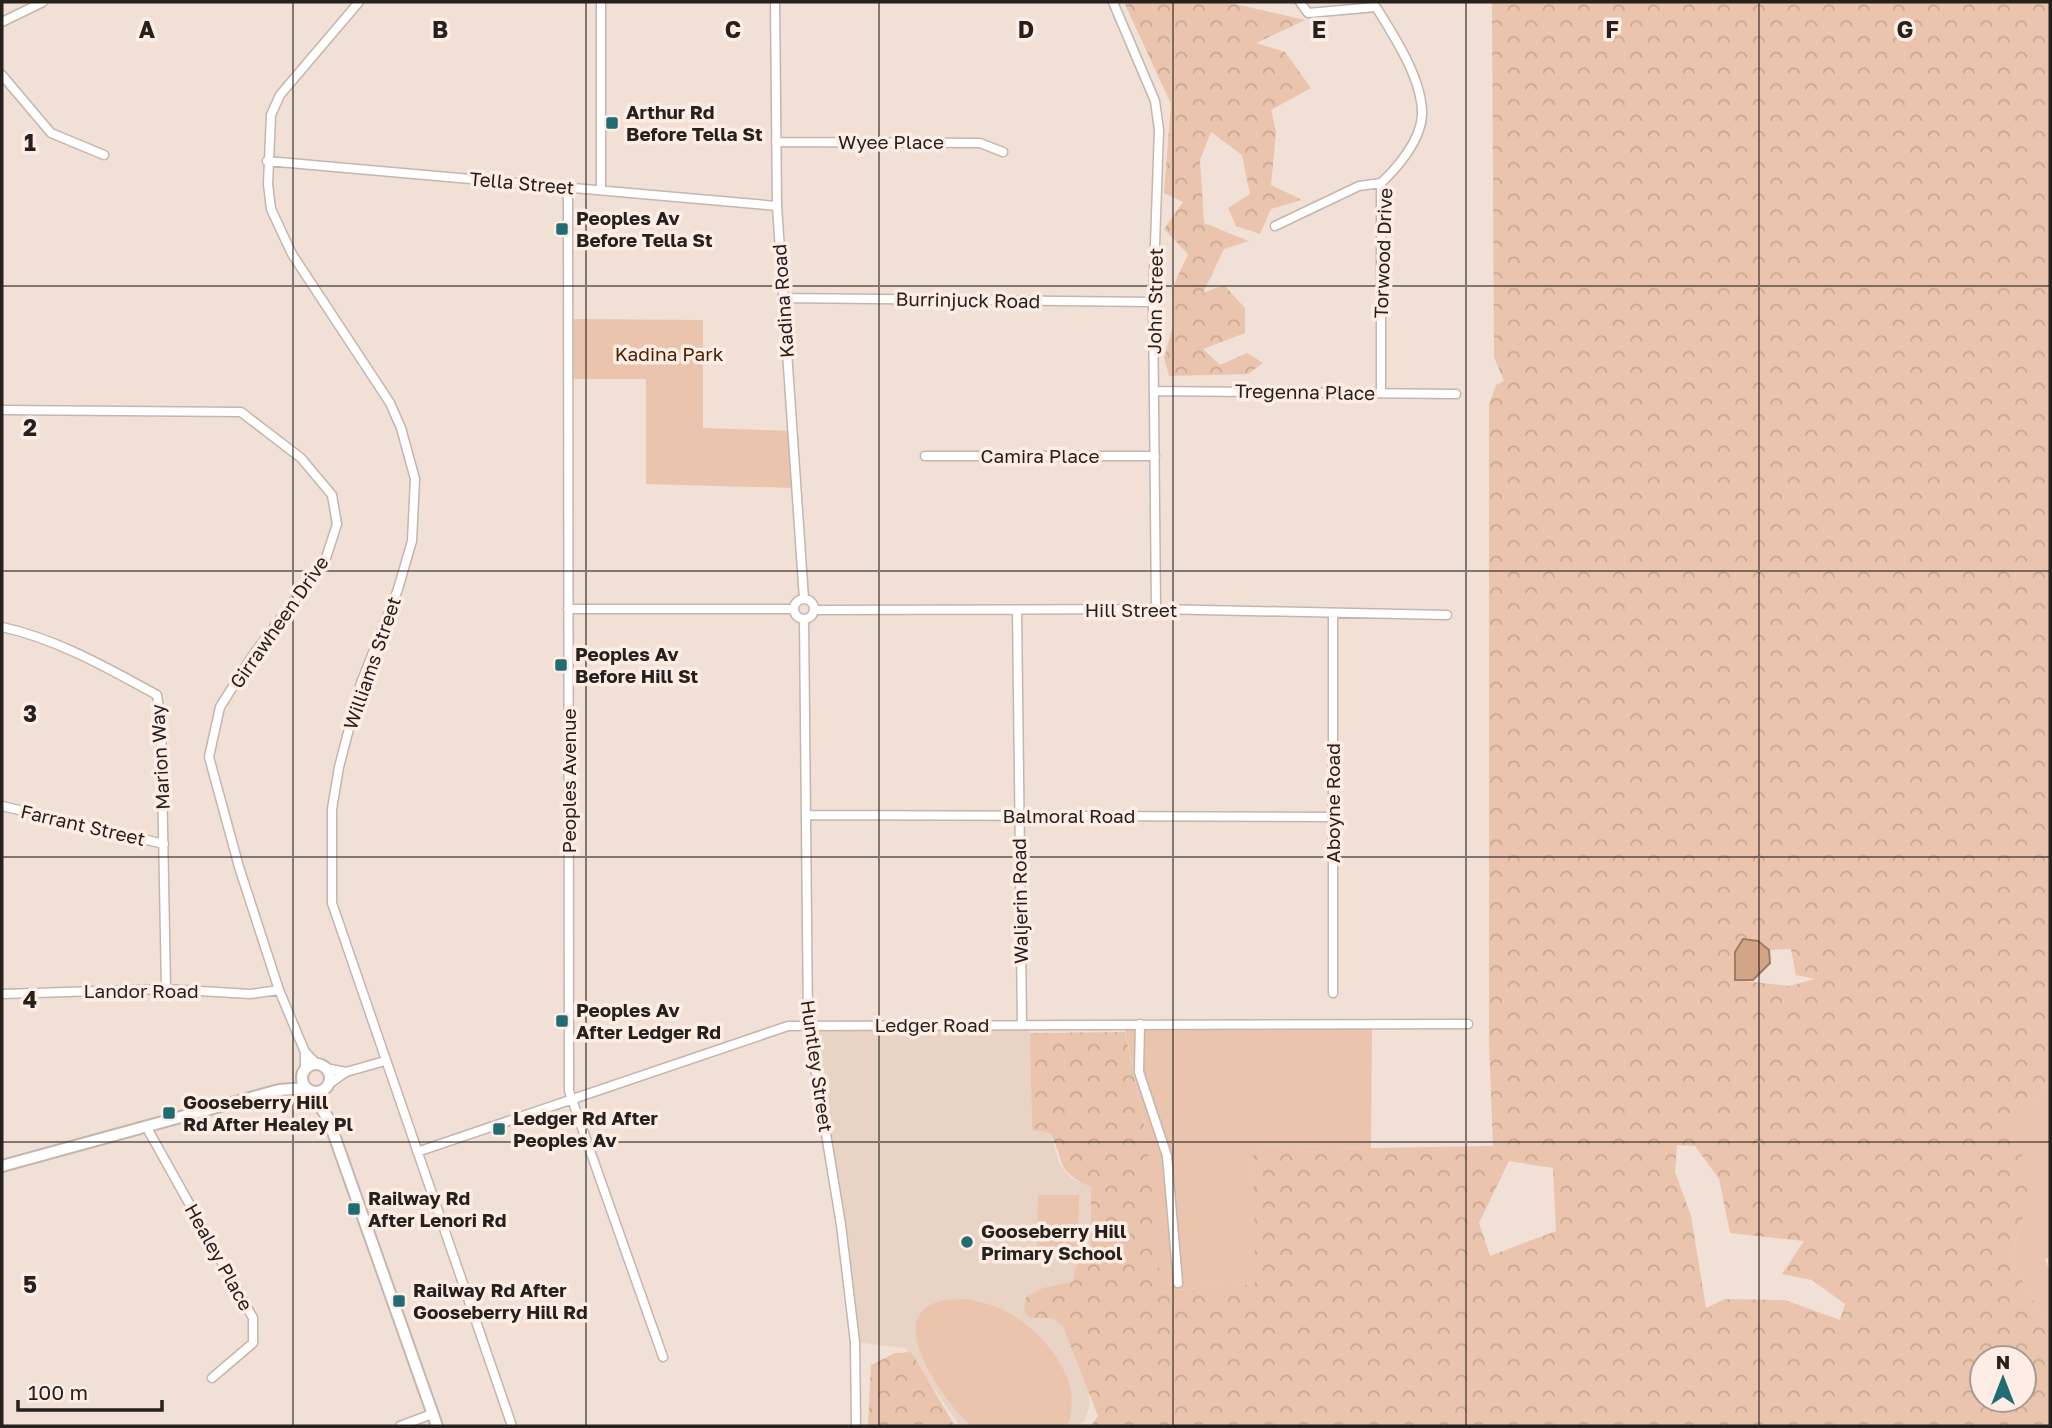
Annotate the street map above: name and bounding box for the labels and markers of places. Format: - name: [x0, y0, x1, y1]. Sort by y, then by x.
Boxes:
- place label: Arthur Rd Before Tella St: [626, 100, 763, 145]
- marker: Arthur Rd Before Tella St: [604, 115, 620, 131]
- place label: Peoples Av Before Tella St: [576, 206, 713, 251]
- marker: Peoples Av Before Tella St: [554, 221, 570, 237]
- place label: Peoples Av Before Hill St: [575, 642, 699, 687]
- marker: Peoples Av Before Hill St: [553, 657, 569, 673]
- place label: Peoples Av After Ledger Rd: [576, 998, 721, 1043]
- marker: Peoples Av After Ledger Rd: [554, 1013, 570, 1029]
- place label: Gooseberry Hill Rd After Healey Pl: [183, 1090, 353, 1135]
- marker: Gooseberry Hill Rd After Healey Pl: [161, 1105, 177, 1121]
- place label: Ledger Rd After Peoples Av: [513, 1106, 658, 1151]
- marker: Ledger Rd After Peoples Av: [491, 1121, 507, 1137]
- place label: Railway Rd After Lenori Rd: [368, 1186, 506, 1231]
- marker: Railway Rd After Lenori Rd: [346, 1201, 362, 1217]
- place label: Gooseberry Hill Primary School: [981, 1219, 1126, 1264]
- marker: Gooseberry Hill Primary School: [959, 1234, 975, 1250]
- place label: Railway Rd After Gooseberry Hill Rd: [413, 1278, 588, 1323]
- marker: Railway Rd After Gooseberry Hill Rd: [391, 1293, 407, 1309]

